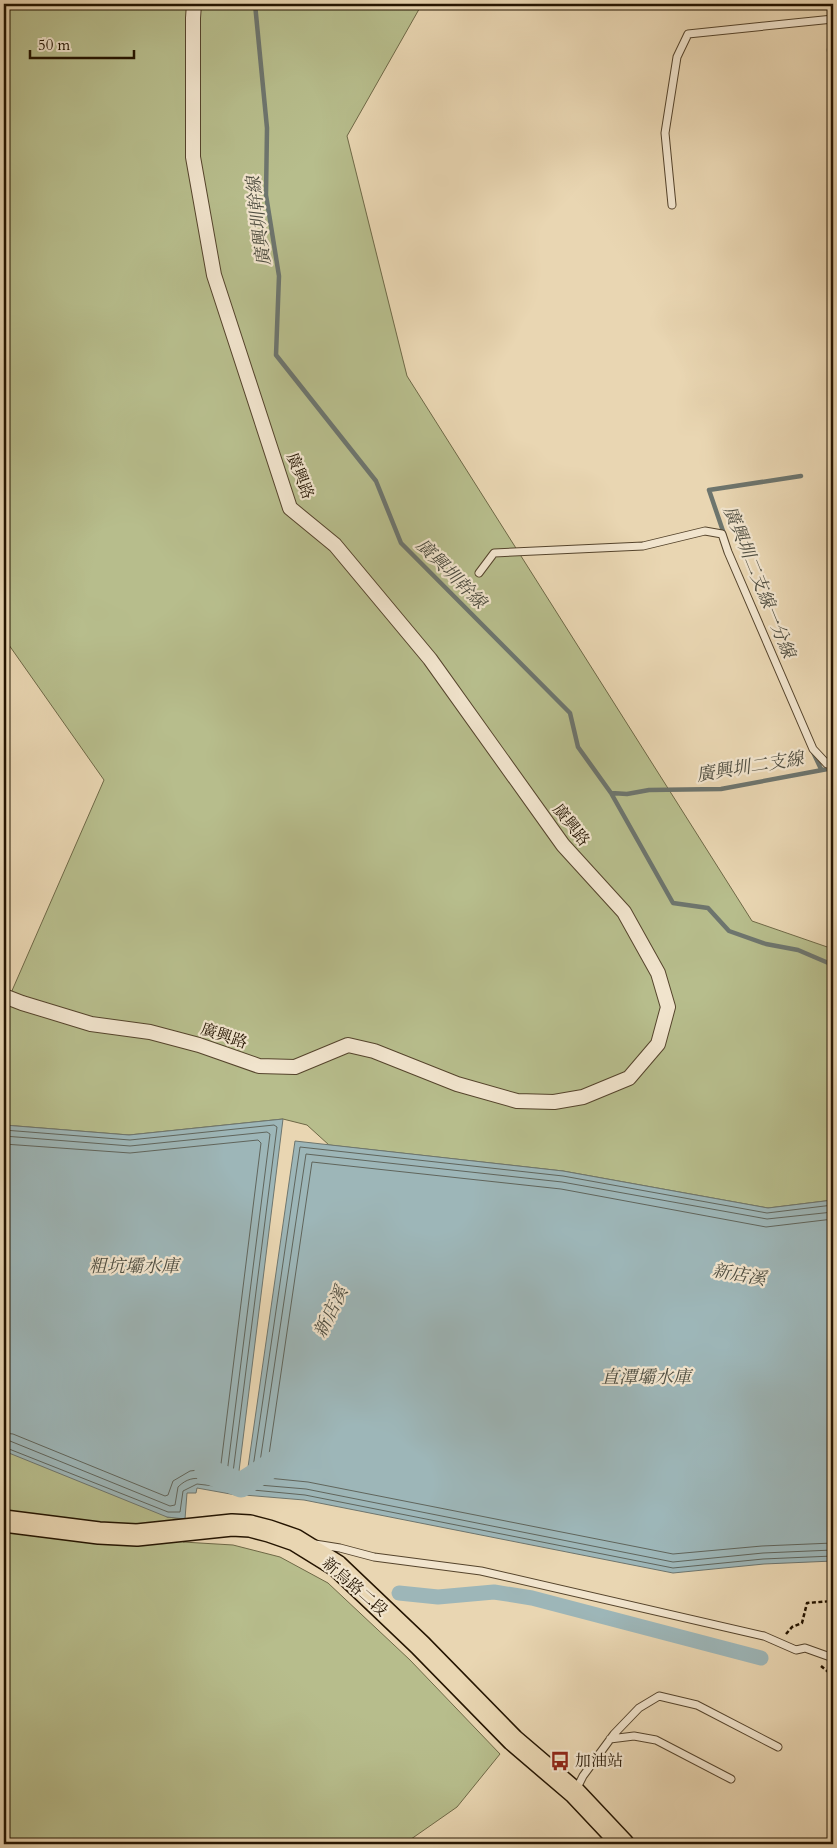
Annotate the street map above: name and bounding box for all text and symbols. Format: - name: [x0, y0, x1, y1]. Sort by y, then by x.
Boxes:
- scale bar: [30, 28, 134, 60]
- text: 50 m: [38, 35, 70, 55]
- water label: 廣興圳幹線: [241, 173, 277, 267]
- street label: 廣興路: [281, 450, 319, 502]
- water label: 廣興圳二支線一分線: [717, 502, 802, 664]
- water label: 廣興圳幹線: [410, 533, 493, 616]
- water label: 廣興圳二支線: [695, 746, 807, 788]
- street label: 廣興路: [548, 799, 594, 851]
- street label: 廣興路: [198, 1018, 250, 1054]
- water label: 粗坑壩水庫: [89, 1254, 182, 1279]
- water label: 新店溪: [710, 1258, 770, 1292]
- water label: 新店溪: [308, 1280, 355, 1342]
- water label: 直潭壩水庫: [601, 1365, 694, 1390]
- street label: 新烏路二段: [318, 1552, 392, 1622]
- bus stop icon: 加油站: [549, 1750, 571, 1772]
- place label: 加油站: [575, 1750, 623, 1772]

